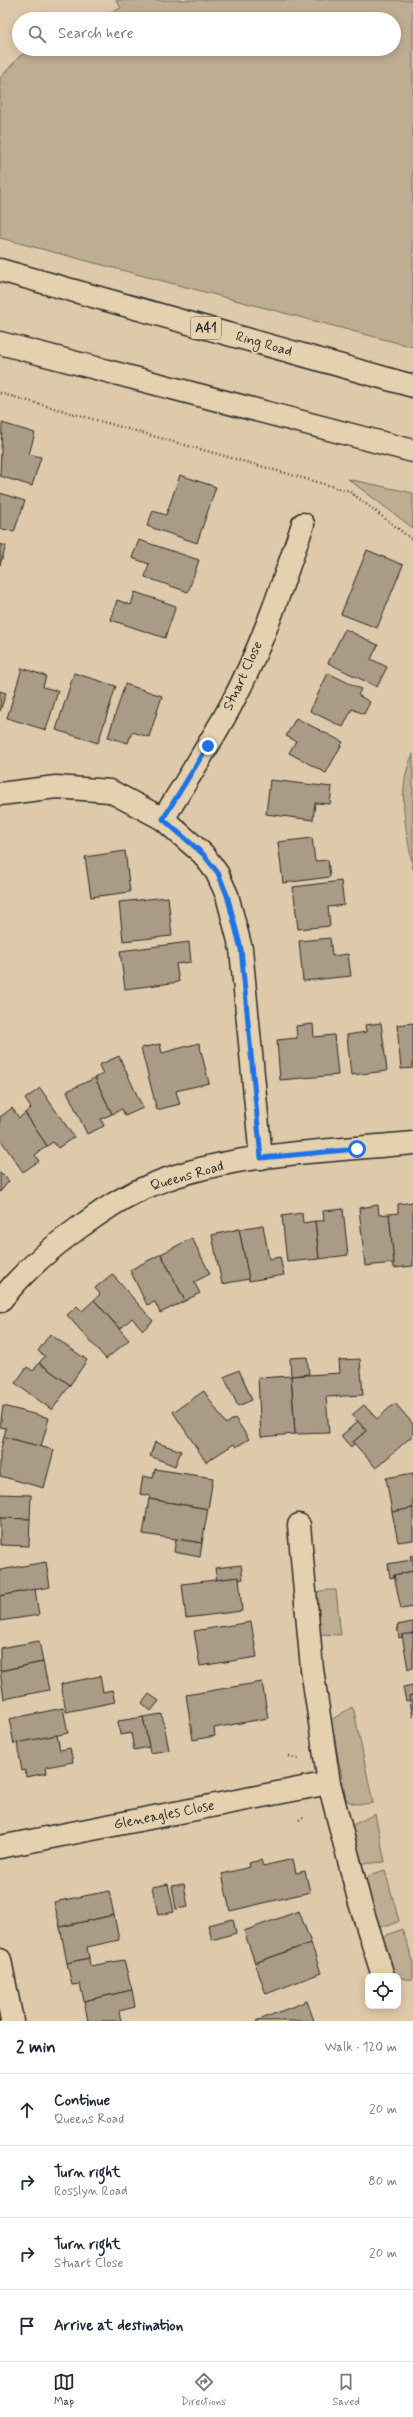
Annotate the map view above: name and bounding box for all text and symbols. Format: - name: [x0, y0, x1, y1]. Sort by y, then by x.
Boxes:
- search box: [12, 12, 401, 56]
- icon: search: [26, 23, 48, 45]
- text: Search here: [58, 24, 134, 44]
- road number: A41: [191, 317, 221, 339]
- street label: Ring Road: [233, 327, 294, 362]
- street label: Stuart Close: [219, 638, 267, 714]
- route end: [199, 737, 217, 755]
- route start: [348, 1140, 366, 1158]
- street label: Queens Road: [148, 1157, 226, 1195]
- street label: Gleneagles Close: [112, 1796, 216, 1834]
- map controls: [365, 1973, 401, 2009]
- button: locate: [365, 1973, 401, 2009]
- text: 2 min: [16, 2036, 56, 2058]
- text: Walk · 120 m: [325, 2039, 397, 2056]
- text: Continue: [54, 2091, 110, 2111]
- icon: ahead: [16, 2099, 38, 2121]
- text: 20 m: [369, 2101, 397, 2118]
- text: Queens Road: [54, 2111, 124, 2128]
- text: Turn right: [54, 2163, 121, 2183]
- icon: right: [16, 2171, 38, 2193]
- text: 80 m: [368, 2173, 397, 2190]
- text: Rosslyn Road: [54, 2183, 128, 2200]
- text: Turn right: [54, 2235, 121, 2255]
- icon: right: [16, 2243, 38, 2265]
- text: 20 m: [369, 2245, 397, 2262]
- text: Stuart Close: [54, 2255, 123, 2272]
- icon: arrive: [16, 2315, 38, 2337]
- text: Arrive at destination: [54, 2316, 183, 2336]
- tab: Map: [53, 2371, 75, 2409]
- tab: Directions: [181, 2371, 226, 2409]
- tab: Saved: [332, 2371, 360, 2409]

